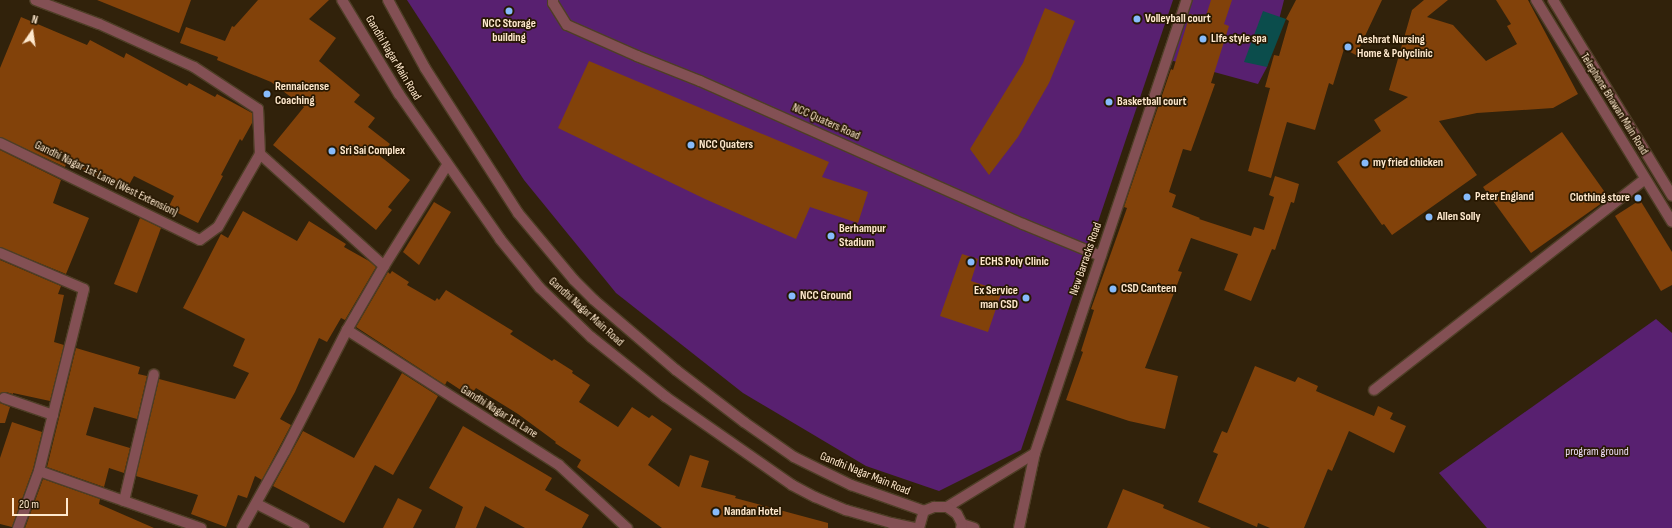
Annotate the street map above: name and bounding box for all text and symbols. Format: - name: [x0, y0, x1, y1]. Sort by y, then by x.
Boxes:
- marker: NCC Storage building: [504, 6, 514, 16]
- north arrow: [12, 12, 52, 52]
- place label: Volleyball court: [1145, 12, 1211, 26]
- text: N: [30, 13, 39, 27]
- street label: Gandhi Nagar Main Road: [362, 13, 424, 103]
- marker: Volleyball court: [1132, 14, 1142, 24]
- place label: NCC Storage building: [482, 17, 536, 45]
- place label: LIfe style spa: [1211, 32, 1267, 46]
- place label: Aeshrat Nursing Home & Polyclinic: [1357, 33, 1433, 61]
- marker: LIfe style spa: [1198, 34, 1208, 44]
- marker: Aeshrat Nursing Home & Polyclinic: [1342, 41, 1354, 53]
- street label: Telephone Bhawan Main Road: [1577, 50, 1651, 158]
- place label: Rennaicense Coaching: [275, 80, 329, 108]
- marker: Rennaicense Coaching: [262, 89, 272, 99]
- place label: Basketball court: [1117, 95, 1186, 109]
- marker: Basketball court: [1104, 97, 1114, 107]
- street label: NCC Quaters Road: [790, 101, 862, 143]
- street label: Gandhi Nagar 1st Lane (West Extension): [32, 138, 180, 220]
- place label: NCC Quaters: [699, 138, 753, 152]
- marker: NCC Quaters: [686, 140, 696, 150]
- place label: Sri Sai Complex: [340, 144, 405, 158]
- marker: Sri Sai Complex: [327, 146, 337, 156]
- place label: my fried chicken: [1373, 156, 1443, 170]
- marker: my fried chicken: [1360, 158, 1370, 168]
- place label: Peter England: [1475, 190, 1534, 204]
- place label: Clothing store: [1570, 191, 1630, 205]
- marker: Peter England: [1462, 192, 1472, 202]
- marker: Clothing store: [1633, 193, 1643, 203]
- place label: Allen Solly: [1437, 210, 1481, 224]
- marker: Allen Solly: [1424, 212, 1434, 222]
- street label: New Barracks Road: [1067, 221, 1105, 297]
- place label: Berhampur Stadium: [839, 222, 886, 250]
- marker: Berhampur Stadium: [826, 231, 836, 241]
- place label: ECHS Poly Clinic: [980, 255, 1049, 269]
- marker: ECHS Poly Clinic: [965, 256, 977, 268]
- street label: Gandhi Nagar Main Road: [545, 274, 627, 350]
- place label: CSD Canteen: [1121, 282, 1177, 296]
- place label: Ex Service man CSD: [974, 284, 1018, 312]
- marker: CSD Canteen: [1108, 284, 1118, 294]
- place label: NCC Ground: [800, 289, 851, 303]
- marker: NCC Ground: [787, 291, 797, 301]
- marker: Ex Service man CSD: [1021, 293, 1031, 303]
- street label: Gandhi Nagar 1st Lane: [458, 382, 540, 442]
- park label: program ground: [1565, 445, 1629, 459]
- street label: Gandhi Nagar Main Road: [818, 449, 912, 499]
- scale bar: [14, 490, 70, 516]
- text: 20 m: [19, 497, 39, 512]
- place label: Nandan Hotel: [724, 505, 781, 519]
- marker: Nandan Hotel: [711, 507, 721, 517]

